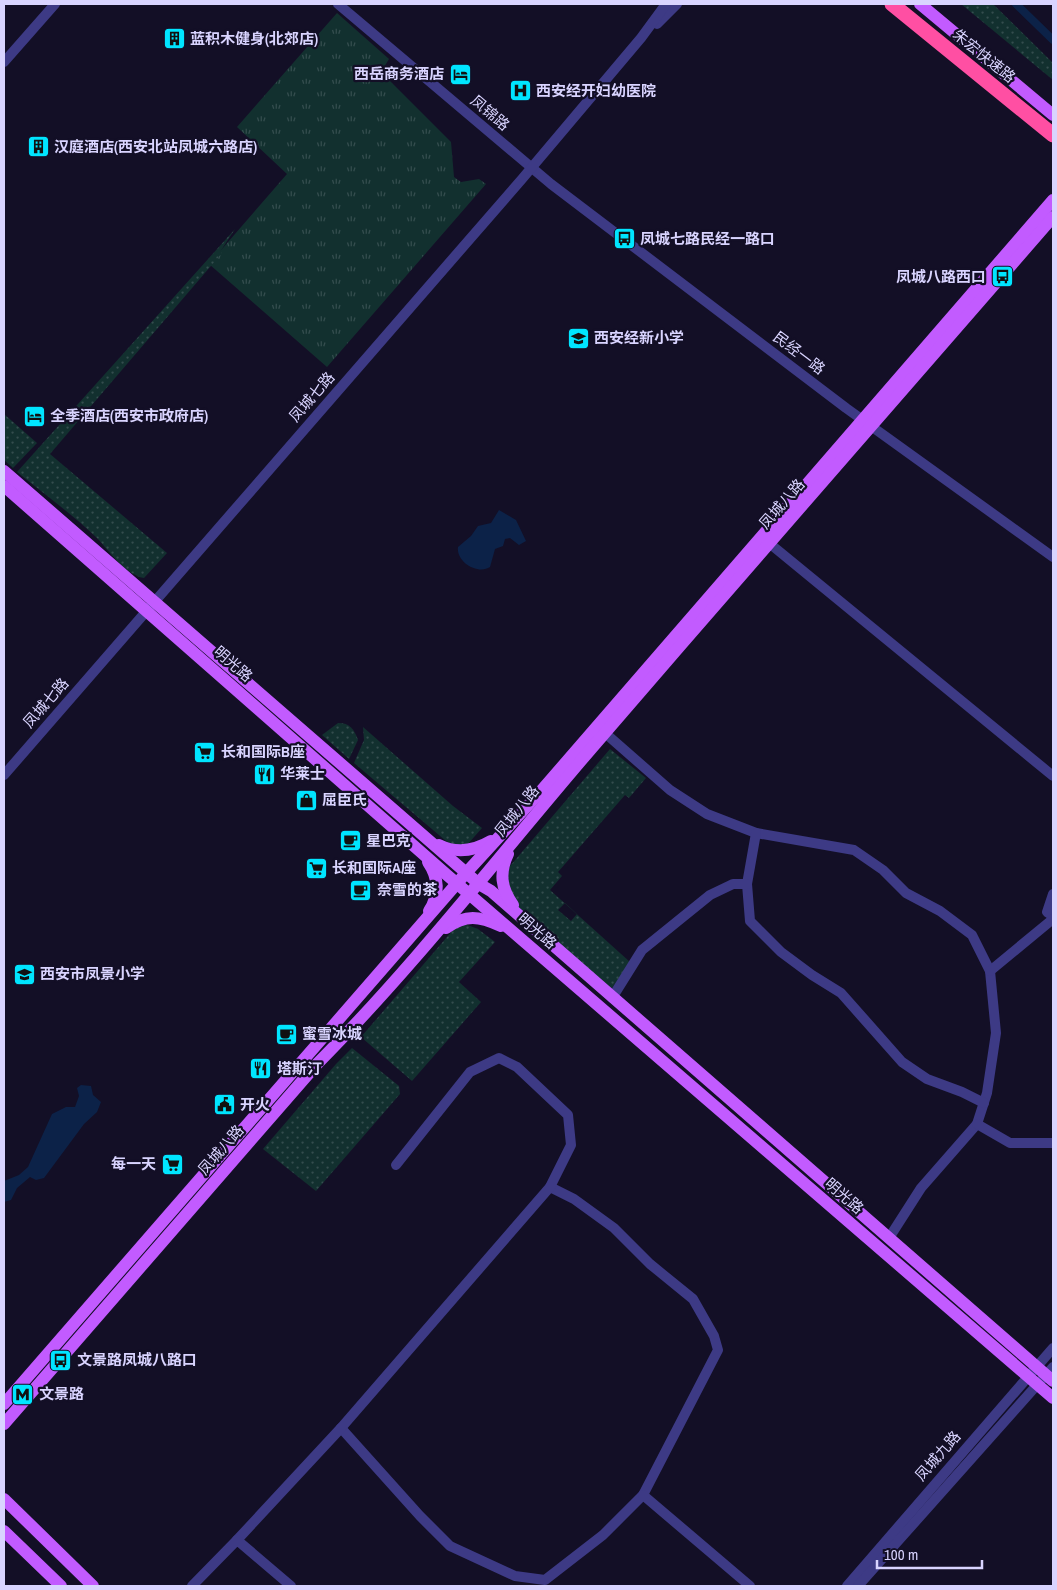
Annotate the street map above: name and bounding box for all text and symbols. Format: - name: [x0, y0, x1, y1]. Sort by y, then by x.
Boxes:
- street label: 朱宏快速路: [949, 24, 1020, 87]
- building icon: 蓝积木健身(北郊店): [162, 27, 186, 51]
- place label: 蓝积木健身(北郊店): [190, 28, 318, 49]
- hotel icon: 西岳商务酒店: [448, 62, 472, 86]
- place label: 西岳商务酒店: [354, 63, 444, 84]
- hospital icon: 西安经开妇幼医院: [508, 79, 532, 103]
- place label: 西安经开妇幼医院: [536, 80, 656, 101]
- street label: 凤锦路: [466, 90, 514, 135]
- building icon: 汉庭酒店(西安北站凤城六路店): [26, 135, 50, 159]
- place label: 汉庭酒店(西安北站凤城六路店): [54, 136, 257, 157]
- bus stop icon: 凤城七路民经一路口: [612, 227, 636, 251]
- place label: 凤城七路民经一路口: [640, 228, 775, 249]
- bus stop icon: 凤城八路西口: [990, 265, 1014, 289]
- place label: 凤城八路西口: [896, 266, 986, 287]
- school or university icon: 西安经新小学: [566, 326, 590, 350]
- street label: 民经一路: [769, 326, 830, 379]
- place label: 西安经新小学: [594, 327, 684, 348]
- street label: 凤城七路: [284, 367, 339, 426]
- hotel icon: 全季酒店(西安市政府店): [22, 404, 46, 428]
- place label: 全季酒店(西安市政府店): [50, 405, 208, 426]
- street label: 凤城八路: [754, 474, 809, 533]
- street label: 明光路: [209, 641, 257, 686]
- street label: 凤城七路: [18, 673, 73, 732]
- supermarket icon: 长和国际B座: [193, 740, 217, 764]
- place label: 长和国际B座: [221, 741, 305, 762]
- restaurant icon: 华莱士: [252, 762, 276, 786]
- place label: 华莱士: [280, 763, 325, 784]
- street label: 凤城八路: [490, 781, 544, 841]
- shop icon: 屈臣氏: [294, 788, 318, 812]
- place label: 屈臣氏: [322, 789, 367, 810]
- cafe icon: 星巴克: [338, 829, 362, 853]
- place label: 星巴克: [366, 830, 411, 851]
- supermarket icon: 长和国际A座: [304, 856, 328, 880]
- place label: 长和国际A座: [332, 857, 416, 878]
- cafe icon: 奈雪的茶: [349, 878, 373, 902]
- place label: 奈雪的茶: [377, 879, 438, 900]
- street label: 明光路: [513, 908, 561, 953]
- school or university icon: 西安市凤景小学: [12, 962, 36, 986]
- place label: 西安市凤景小学: [40, 963, 145, 984]
- cafe icon: 蜜雪冰城: [274, 1022, 298, 1046]
- place label: 蜜雪冰城: [302, 1023, 362, 1044]
- restaurant icon: 塔斯汀: [249, 1057, 273, 1081]
- place label: 塔斯汀: [277, 1058, 322, 1079]
- public building icon: 开火: [212, 1093, 236, 1117]
- place label: 开火: [240, 1094, 270, 1115]
- street label: 凤城八路: [193, 1120, 248, 1179]
- supermarket icon: 每一天: [160, 1152, 184, 1176]
- place label: 每一天: [111, 1153, 156, 1174]
- street label: 明光路: [820, 1173, 868, 1218]
- bus stop icon: 文景路凤城八路口: [49, 1348, 73, 1372]
- place label: 文景路凤城八路口: [77, 1349, 197, 1370]
- metro station icon: 文景路: [11, 1382, 35, 1406]
- place label: 文景路: [39, 1383, 84, 1404]
- street label: 凤城九路: [910, 1426, 965, 1485]
- scale bar: [877, 1538, 982, 1570]
- text: 100 m: [884, 1544, 918, 1565]

